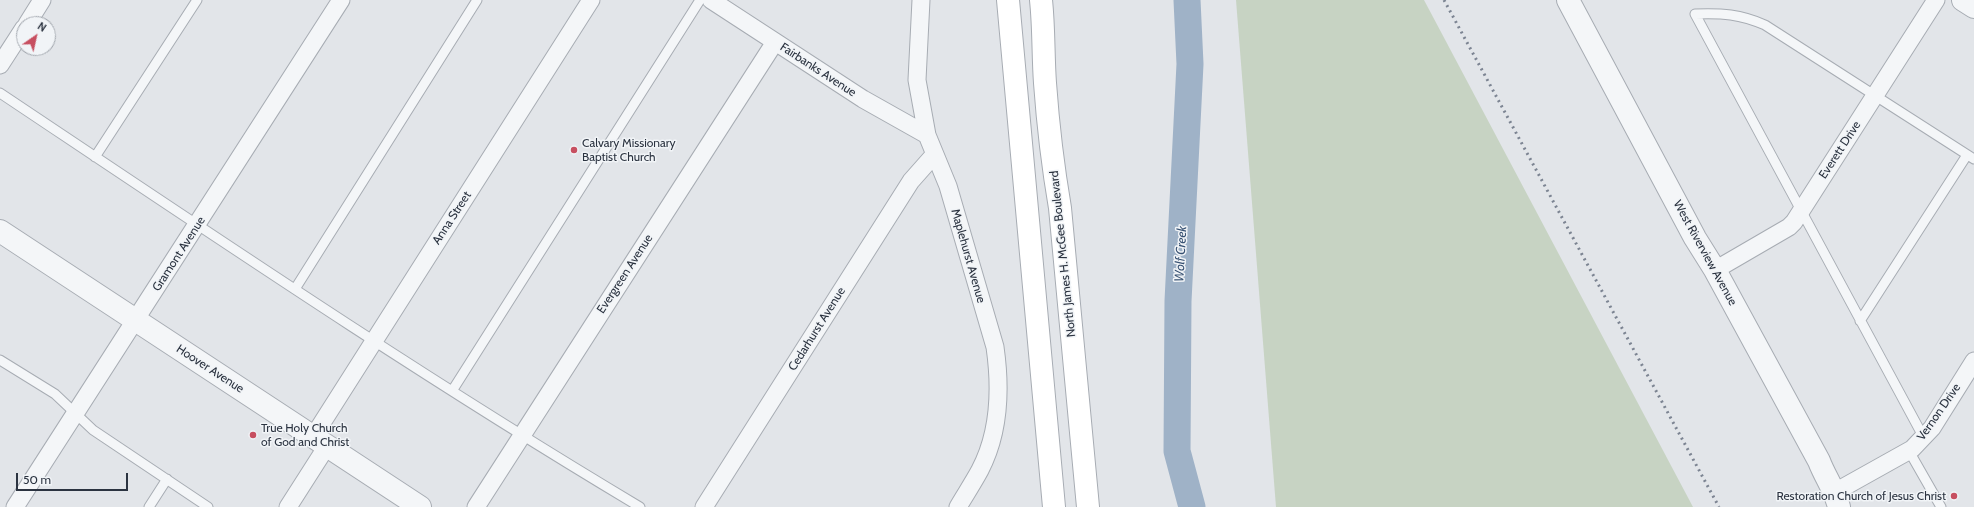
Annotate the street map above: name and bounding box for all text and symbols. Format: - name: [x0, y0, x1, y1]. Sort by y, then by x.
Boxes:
- north arrow: [16, 16, 56, 56]
- text: N: [35, 19, 49, 35]
- street label: Fairbanks Avenue: [777, 40, 859, 100]
- street label: Everett Drive: [1816, 118, 1864, 182]
- place label: Calvary Missionary Baptist Church: [582, 136, 676, 164]
- marker: Calvary Missionary Baptist Church: [569, 145, 579, 155]
- street label: North James H. McGee Boulevard: [1047, 170, 1079, 338]
- street label: Anna Street: [430, 189, 474, 247]
- street label: West Riverview Avenue: [1670, 198, 1740, 308]
- street label: Maplehurst Avenue: [948, 207, 988, 305]
- street label: Gramont Avenue: [150, 214, 208, 294]
- water label: Wolf Creek: [1172, 226, 1190, 282]
- street label: Evergreen Avenue: [594, 232, 656, 316]
- street label: Cedarhurst Avenue: [785, 285, 849, 373]
- street label: Hoover Avenue: [173, 342, 247, 396]
- street label: Vernon Drive: [1914, 381, 1964, 443]
- place label: True Holy Church of God and Christ: [261, 421, 349, 449]
- marker: True Holy Church of God and Christ: [248, 430, 258, 440]
- scale bar: [18, 465, 130, 491]
- text: 50 m: [23, 472, 51, 487]
- place label: Restoration Church of Jesus Christ: [1776, 489, 1946, 503]
- marker: Restoration Church of Jesus Christ: [1949, 491, 1959, 501]

